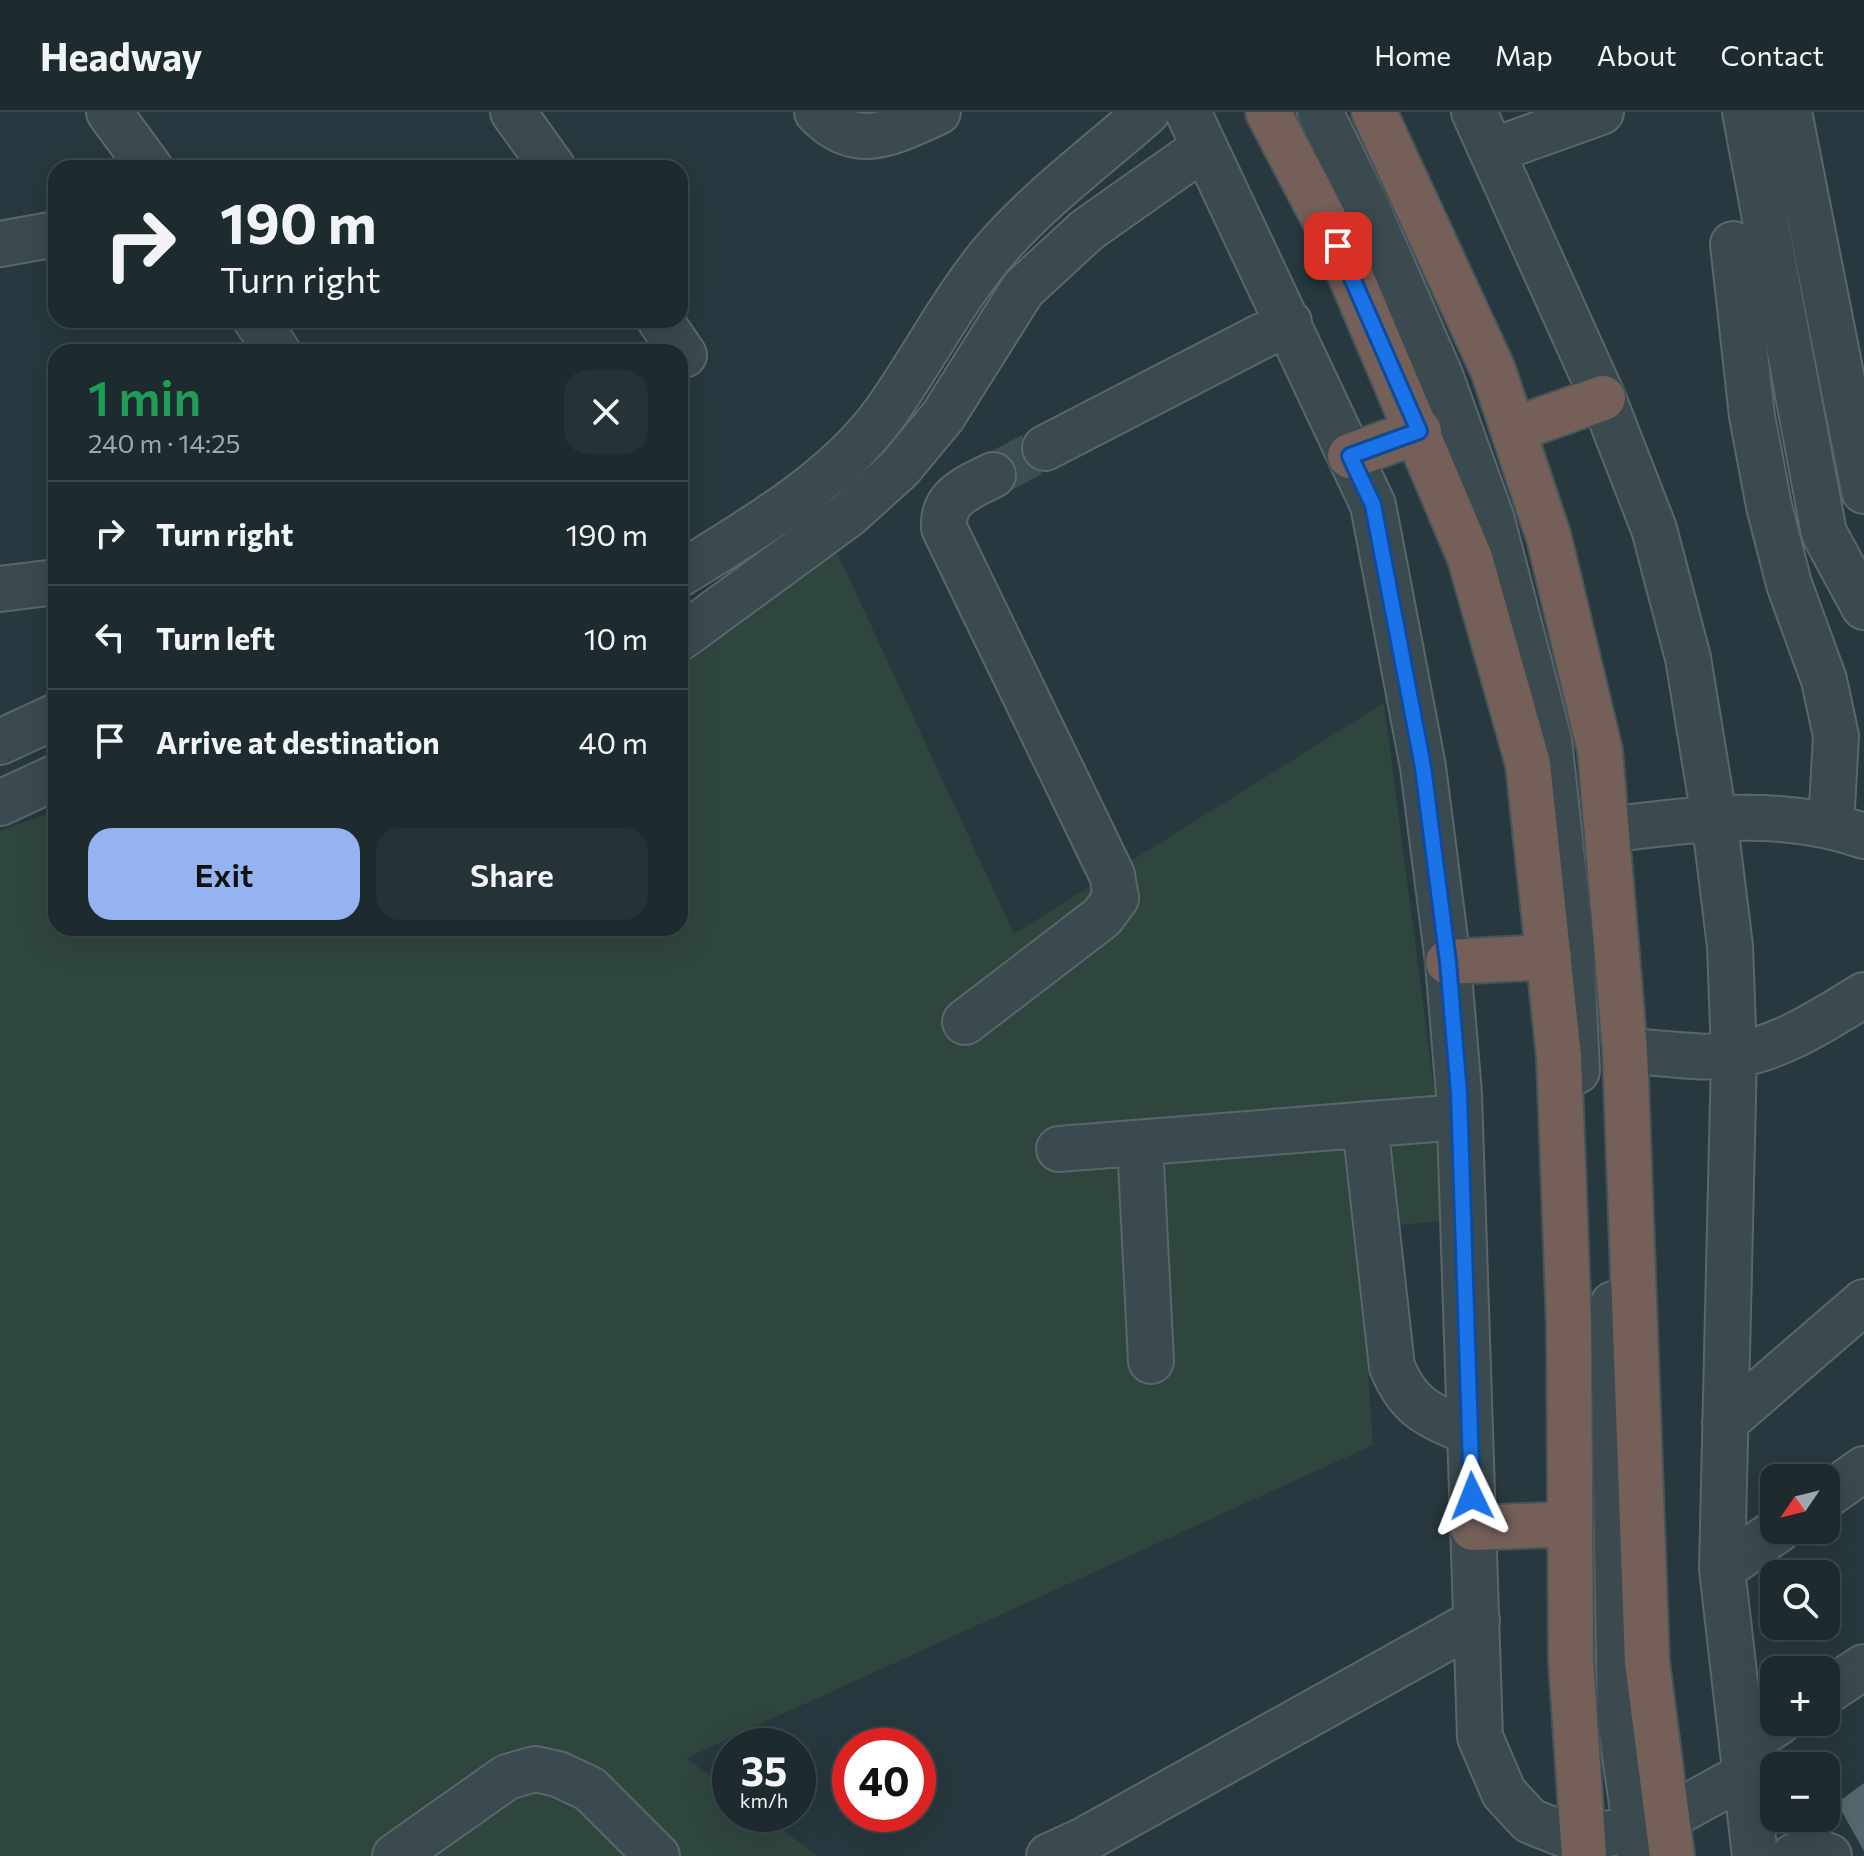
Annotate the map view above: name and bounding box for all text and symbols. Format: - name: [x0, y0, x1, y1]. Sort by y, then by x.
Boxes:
- text: Headway: [40, 32, 202, 79]
- text: Home: [1374, 38, 1451, 72]
- text: Map: [1495, 38, 1553, 72]
- text: About: [1597, 38, 1677, 72]
- text: Contact: [1721, 38, 1824, 72]
- text: 190 m: [220, 187, 377, 256]
- icon: right: [88, 192, 192, 296]
- pin: [1304, 212, 1372, 280]
- icon: arrive: [1316, 224, 1360, 268]
- text: Turn right: [220, 256, 381, 300]
- text: 1 min: [88, 367, 201, 426]
- button: close: [564, 370, 648, 454]
- text: 240 m · 14:25: [88, 427, 241, 458]
- icon: right: [88, 511, 132, 555]
- text: Turn right: [156, 515, 293, 552]
- text: 190 m: [565, 515, 648, 552]
- icon: left: [88, 615, 132, 659]
- text: Turn left: [156, 619, 275, 656]
- text: 10 m: [584, 619, 648, 656]
- icon: arrive: [88, 719, 132, 763]
- text: Arrive at destination: [156, 723, 440, 760]
- text: 40 m: [579, 723, 648, 760]
- button: Exit: [88, 828, 360, 920]
- button: Share: [376, 828, 648, 920]
- position arrow: [1430, 1454, 1514, 1538]
- north arrow: [1760, 1464, 1840, 1544]
- map controls: [1760, 1464, 1840, 1832]
- button: search: [1760, 1560, 1840, 1640]
- button: +: [1760, 1656, 1840, 1736]
- speed limit sign: 40: [832, 1728, 936, 1832]
- text: 35: [741, 1745, 787, 1794]
- button: −: [1760, 1752, 1840, 1832]
- text: km/h: [740, 1788, 788, 1812]

